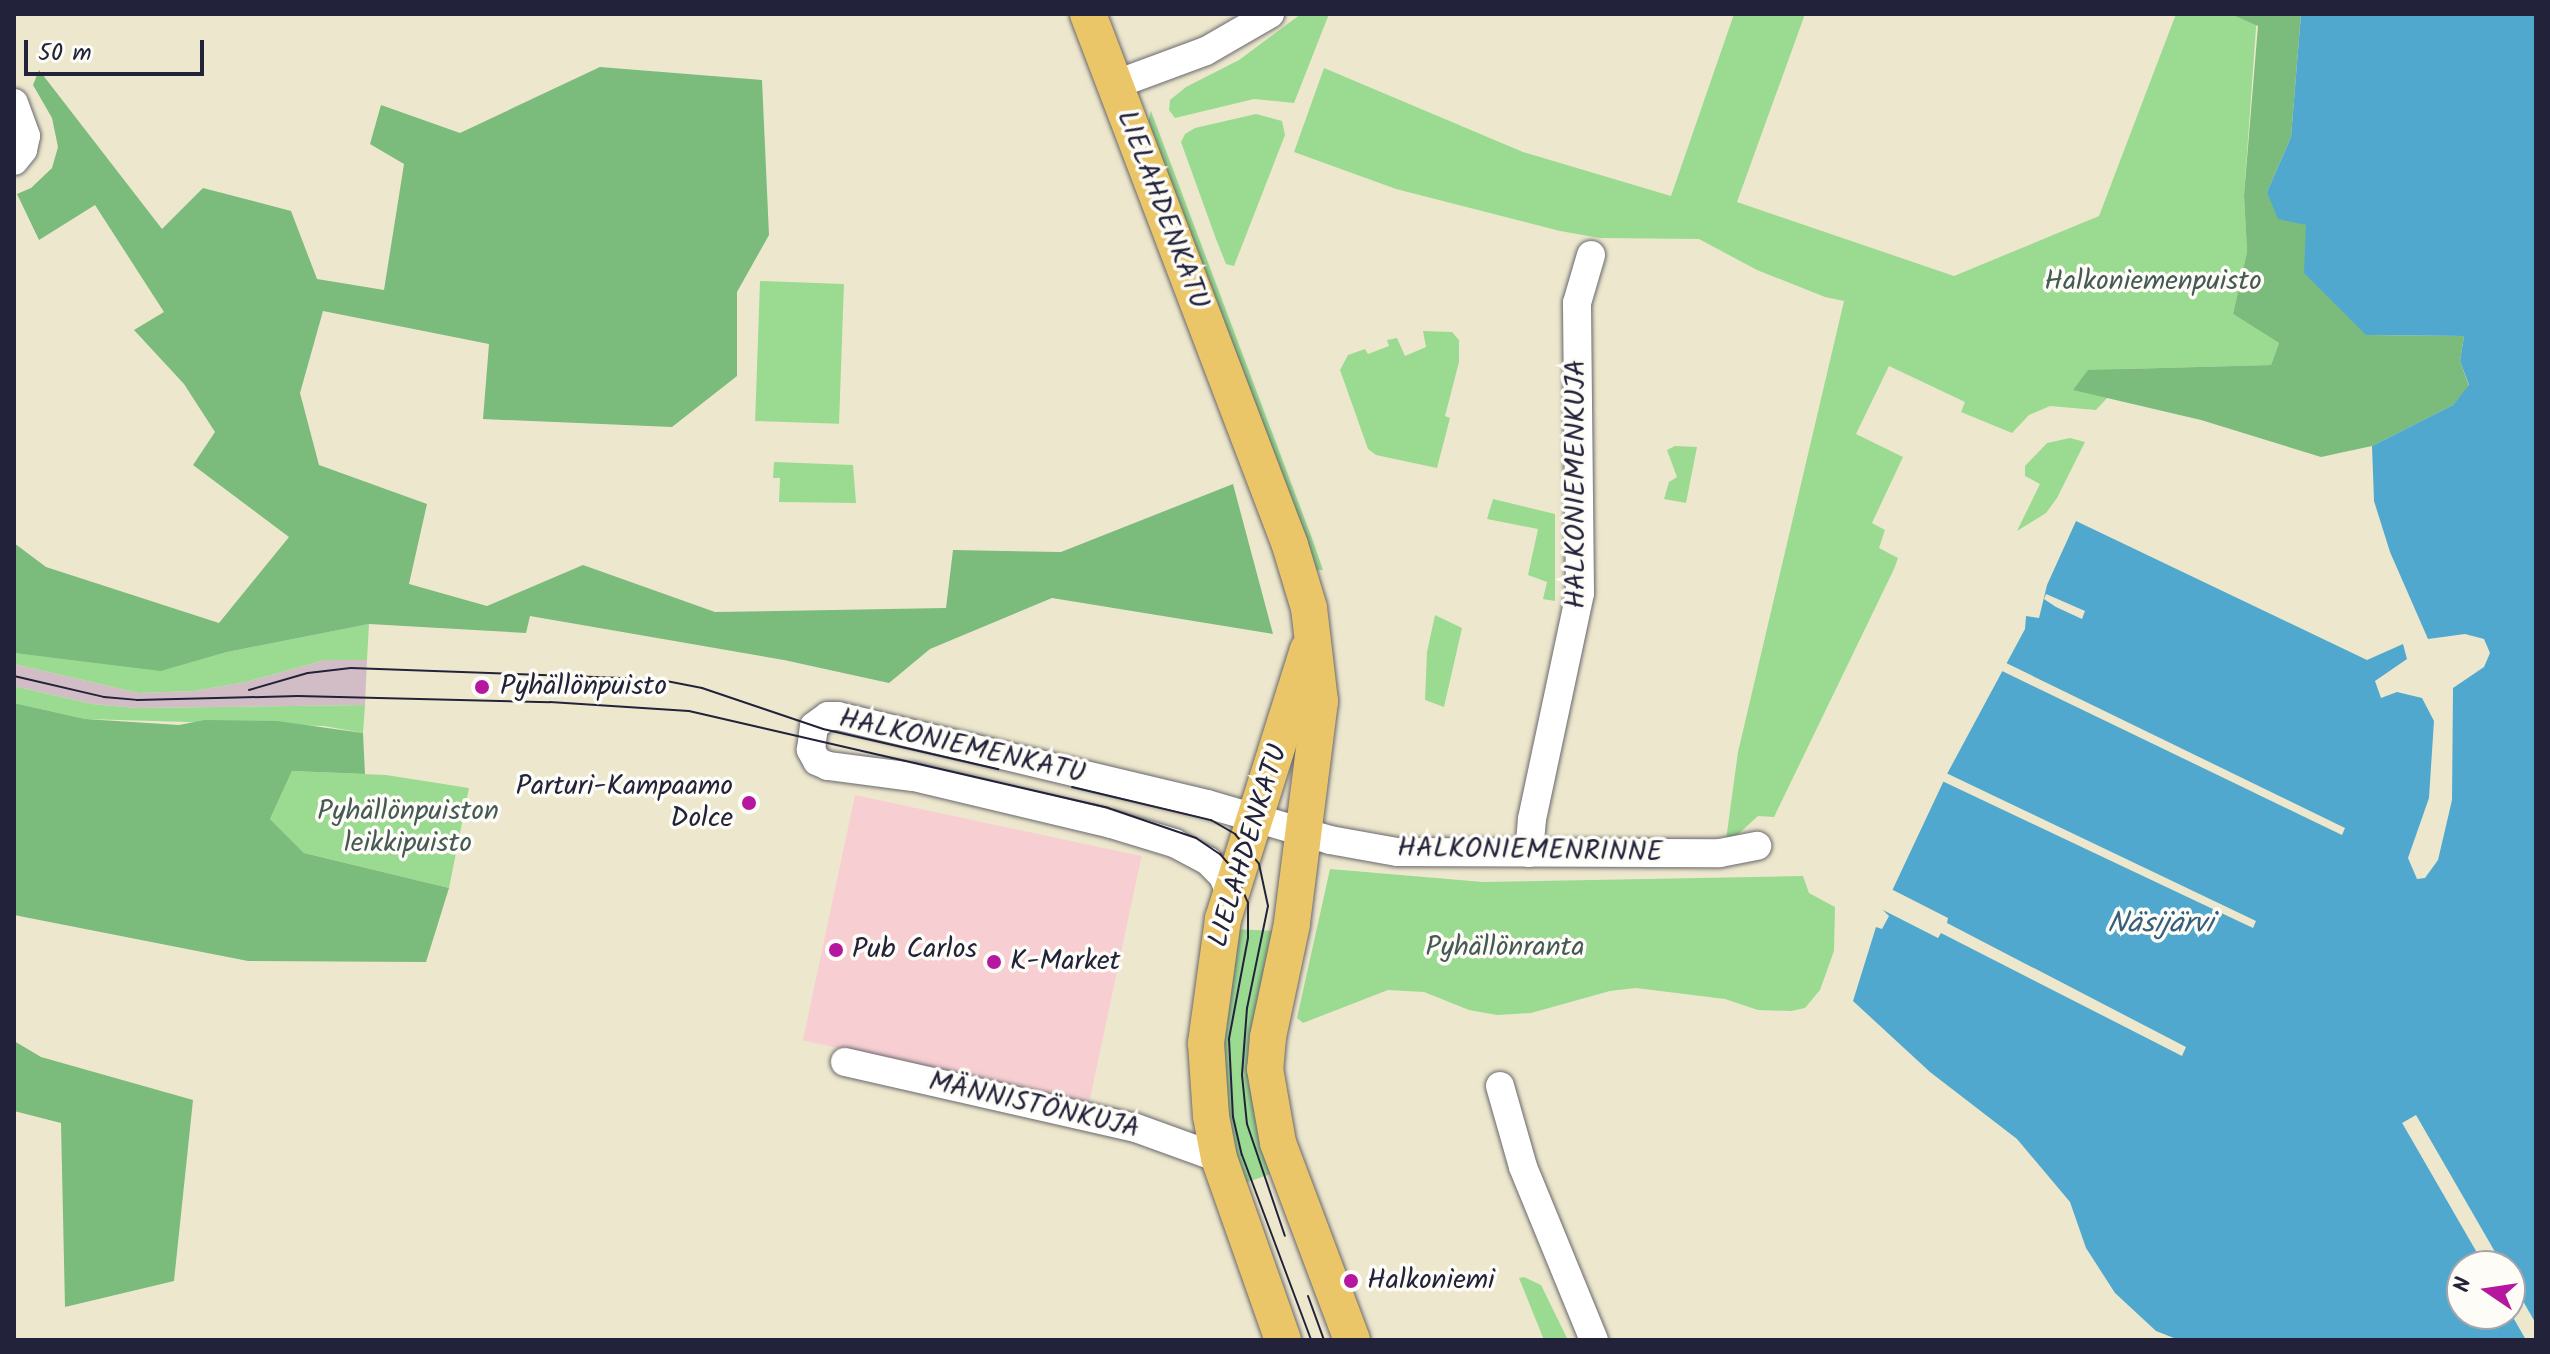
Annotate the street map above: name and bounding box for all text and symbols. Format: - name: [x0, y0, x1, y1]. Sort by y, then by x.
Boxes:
- scale bar: [28, 24, 208, 74]
- text: 50 m: [38, 34, 92, 73]
- street label: LIELAHDENKATU: [1109, 106, 1215, 314]
- park label: Halkoniemenpuisto: [2044, 265, 2262, 299]
- street label: HALKONIEMENKUJA: [1560, 359, 1594, 609]
- place label: Pyhällönpuisto: [500, 670, 667, 704]
- marker: Pyhällönpuisto: [471, 676, 493, 698]
- street label: HALKONIEMENKATU: [836, 702, 1088, 792]
- street label: LIELAHDENKATU: [1202, 741, 1296, 951]
- place label: Parturi-Kampaamo Dolce: [516, 770, 733, 836]
- marker: Parturi-Kampaamo Dolce: [740, 794, 758, 812]
- park label: Pyhällönpuiston leikkipuisto: [317, 795, 499, 861]
- street label: HALKONIEMENRINNE: [1397, 832, 1663, 870]
- water label: Näsijärvi: [2107, 906, 2213, 942]
- park label: Pyhällönranta: [1425, 931, 1585, 965]
- place label: Pub Carlos: [852, 933, 977, 967]
- marker: Pub Carlos: [827, 941, 845, 959]
- place label: K-Market: [1010, 945, 1120, 979]
- marker: K-Market: [985, 953, 1003, 971]
- street label: MÄNNISTÖNKUJA: [925, 1065, 1143, 1147]
- north arrow: [2446, 1250, 2526, 1330]
- place label: Halkoniemi: [1367, 1264, 1495, 1298]
- marker: Halkoniemi: [1342, 1272, 1360, 1290]
- text: N: [2445, 1274, 2483, 1296]

